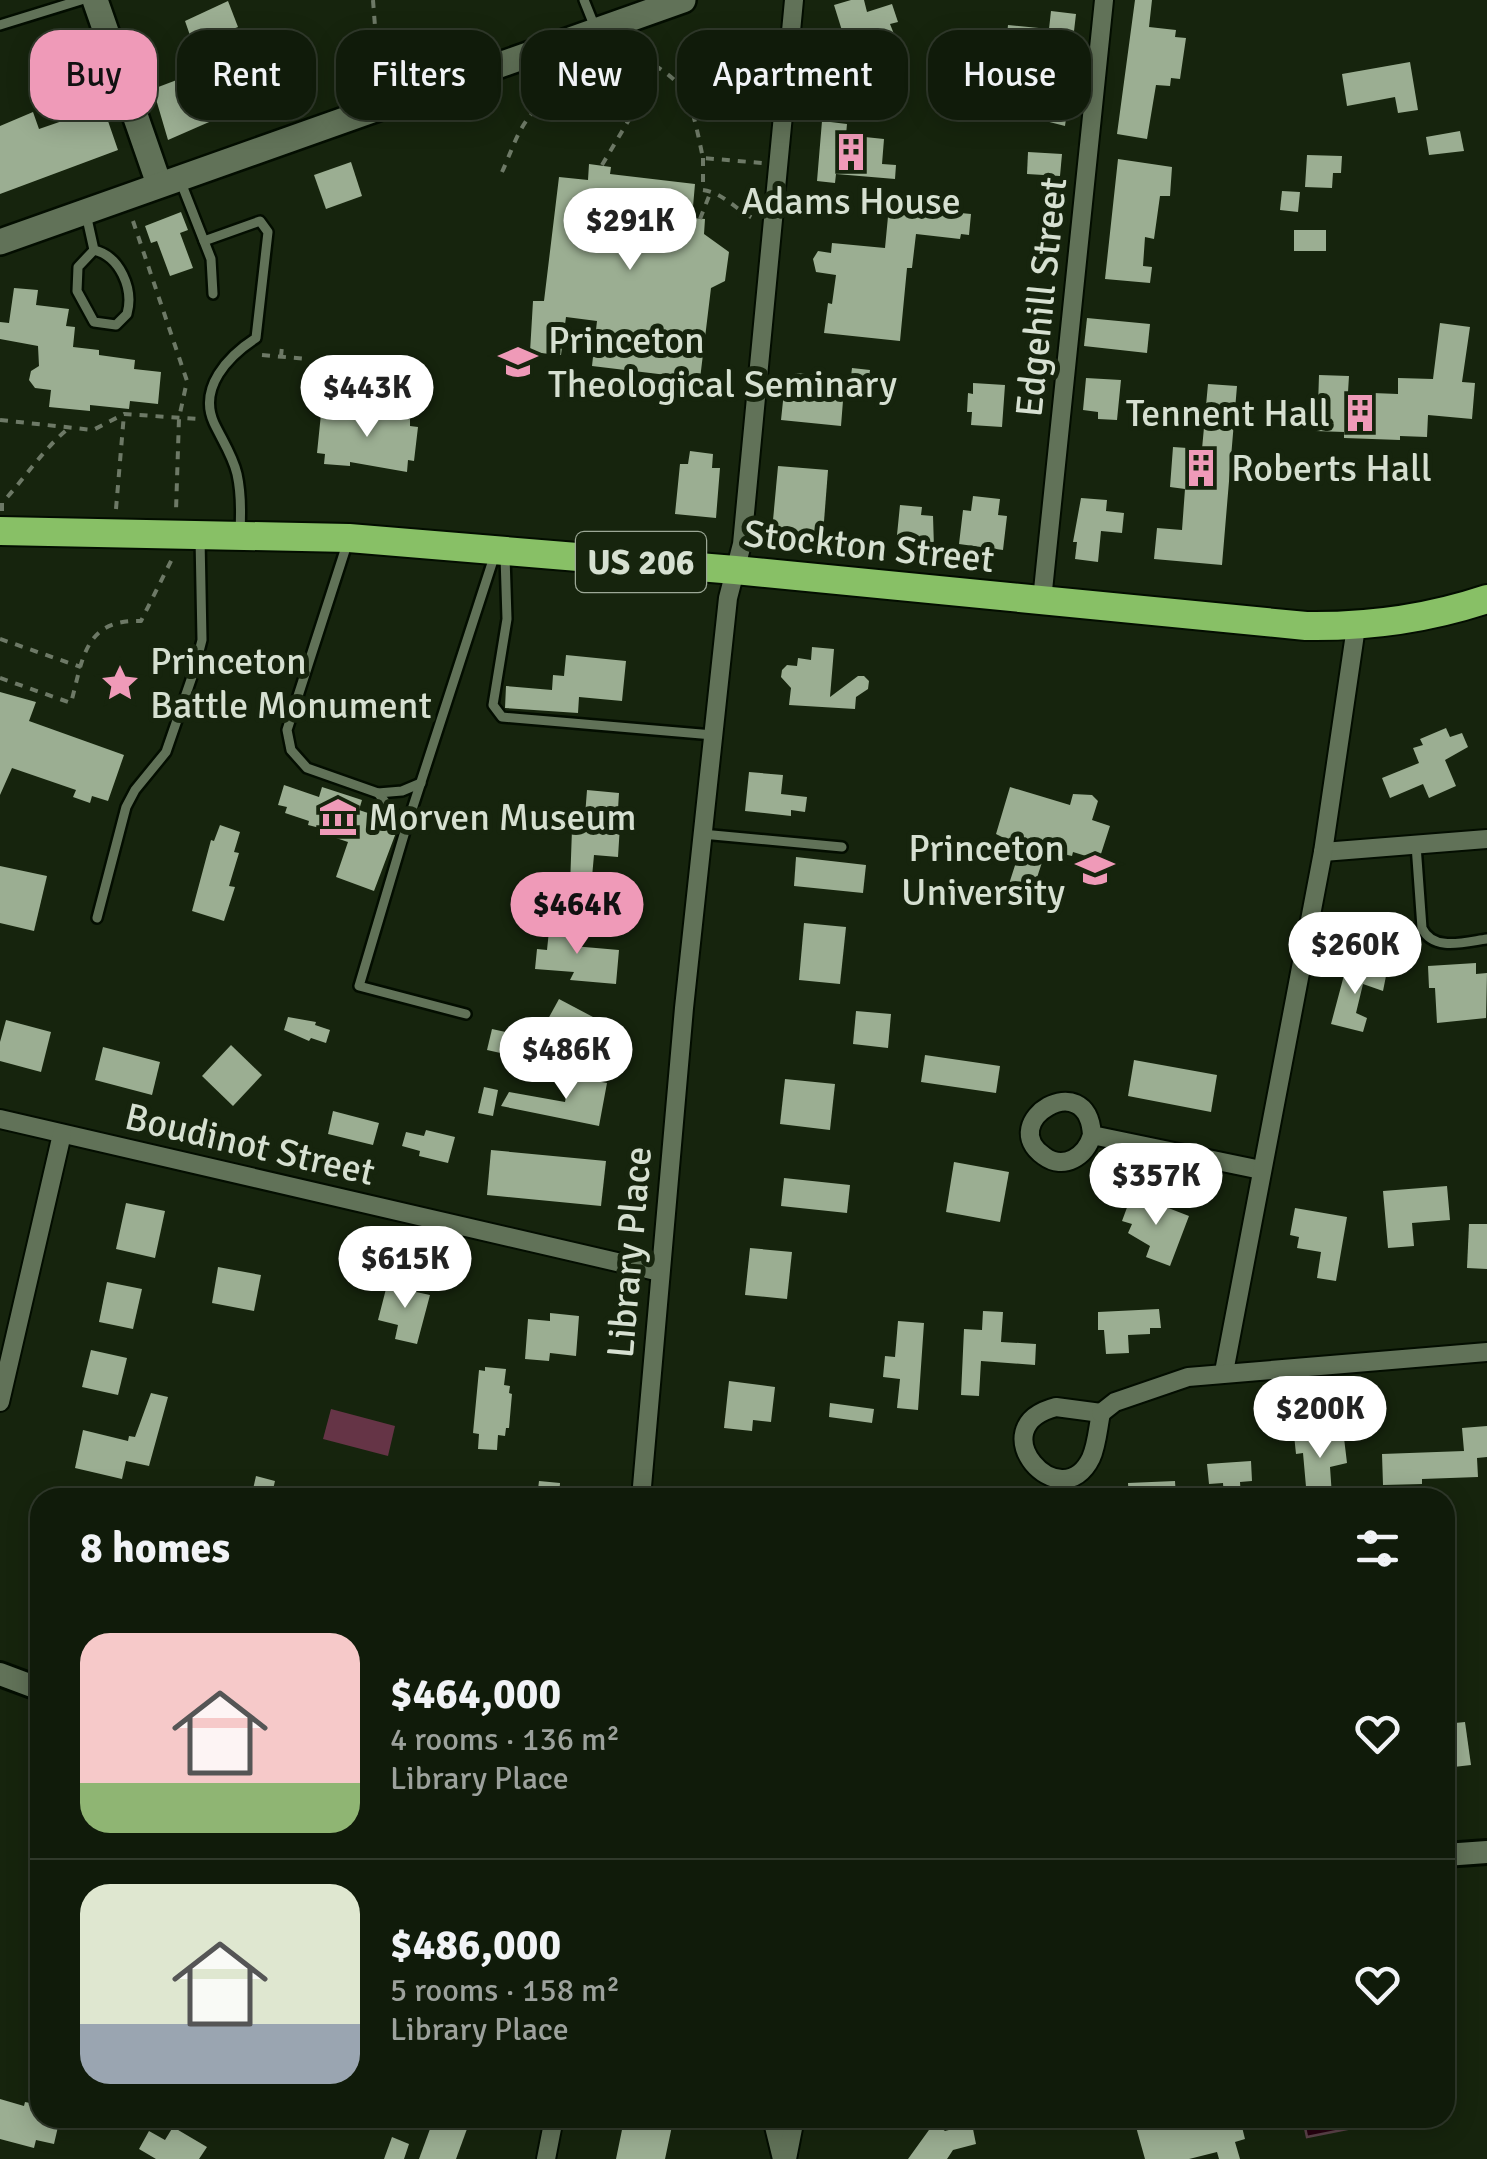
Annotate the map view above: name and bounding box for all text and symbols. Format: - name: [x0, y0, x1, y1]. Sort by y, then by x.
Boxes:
- chip: Buy: [30, 30, 157, 120]
- chip: Rent: [177, 30, 316, 120]
- chip: Filters: [336, 30, 501, 120]
- chip: New: [521, 30, 657, 120]
- chip: Apartment: [677, 30, 908, 120]
- chip: House: [928, 30, 1091, 120]
- building icon: Adams House: [830, 131, 872, 173]
- street label: Edgehill Street: [1006, 175, 1077, 419]
- place label: Adams House: [741, 178, 961, 225]
- pin: $291K: [560, 188, 700, 273]
- text: $291K: [586, 201, 674, 240]
- place label: Princeton Theological Seminary: [548, 317, 897, 408]
- school or university icon: Princeton Theological Seminary: [497, 341, 539, 383]
- pin: $443K: [297, 355, 437, 440]
- text: $443K: [323, 368, 411, 407]
- place label: Tennent Hall: [1126, 390, 1330, 437]
- building icon: Tennent Hall: [1339, 392, 1381, 434]
- place label: Roberts Hall: [1231, 445, 1432, 492]
- building icon: Roberts Hall: [1180, 447, 1222, 489]
- street label: Stockton Street: [741, 510, 997, 583]
- road number: US 206: [576, 532, 706, 592]
- place label: Princeton Battle Monument: [150, 638, 432, 729]
- place icon: Princeton Battle Monument: [99, 662, 141, 704]
- place label: Morven Museum: [368, 794, 637, 841]
- museum icon: Morven Museum: [317, 796, 359, 838]
- place label: Princeton University: [901, 825, 1065, 916]
- school or university icon: Princeton University: [1074, 849, 1116, 891]
- pin: $464K: [507, 872, 647, 957]
- text: $464K: [533, 885, 621, 924]
- pin: $260K: [1285, 912, 1425, 997]
- text: $260K: [1311, 925, 1399, 964]
- pin: $486K: [496, 1017, 636, 1102]
- text: $486K: [522, 1030, 610, 1069]
- street label: Boudinot Street: [121, 1093, 379, 1196]
- pin: $357K: [1086, 1143, 1226, 1228]
- street label: Library Place: [597, 1144, 662, 1360]
- text: $357K: [1112, 1156, 1200, 1195]
- pin: $615K: [335, 1226, 475, 1311]
- text: $615K: [361, 1239, 449, 1278]
- pin: $200K: [1250, 1376, 1390, 1461]
- text: $200K: [1276, 1389, 1364, 1428]
- icon: filters: [1350, 1521, 1405, 1576]
- text: 8 homes: [80, 1523, 230, 1574]
- text: $464,000: [390, 1669, 561, 1720]
- icon: home: [160, 1673, 280, 1793]
- icon: heart: [1350, 1706, 1405, 1761]
- text: 4 rooms · 136 m²: [390, 1720, 620, 1759]
- text: Library Place: [390, 1759, 569, 1798]
- text: $486,000: [390, 1920, 561, 1971]
- icon: home: [160, 1924, 280, 2044]
- icon: heart: [1350, 1957, 1405, 2012]
- text: 5 rooms · 158 m²: [390, 1971, 620, 2010]
- text: Library Place: [390, 2010, 569, 2049]

